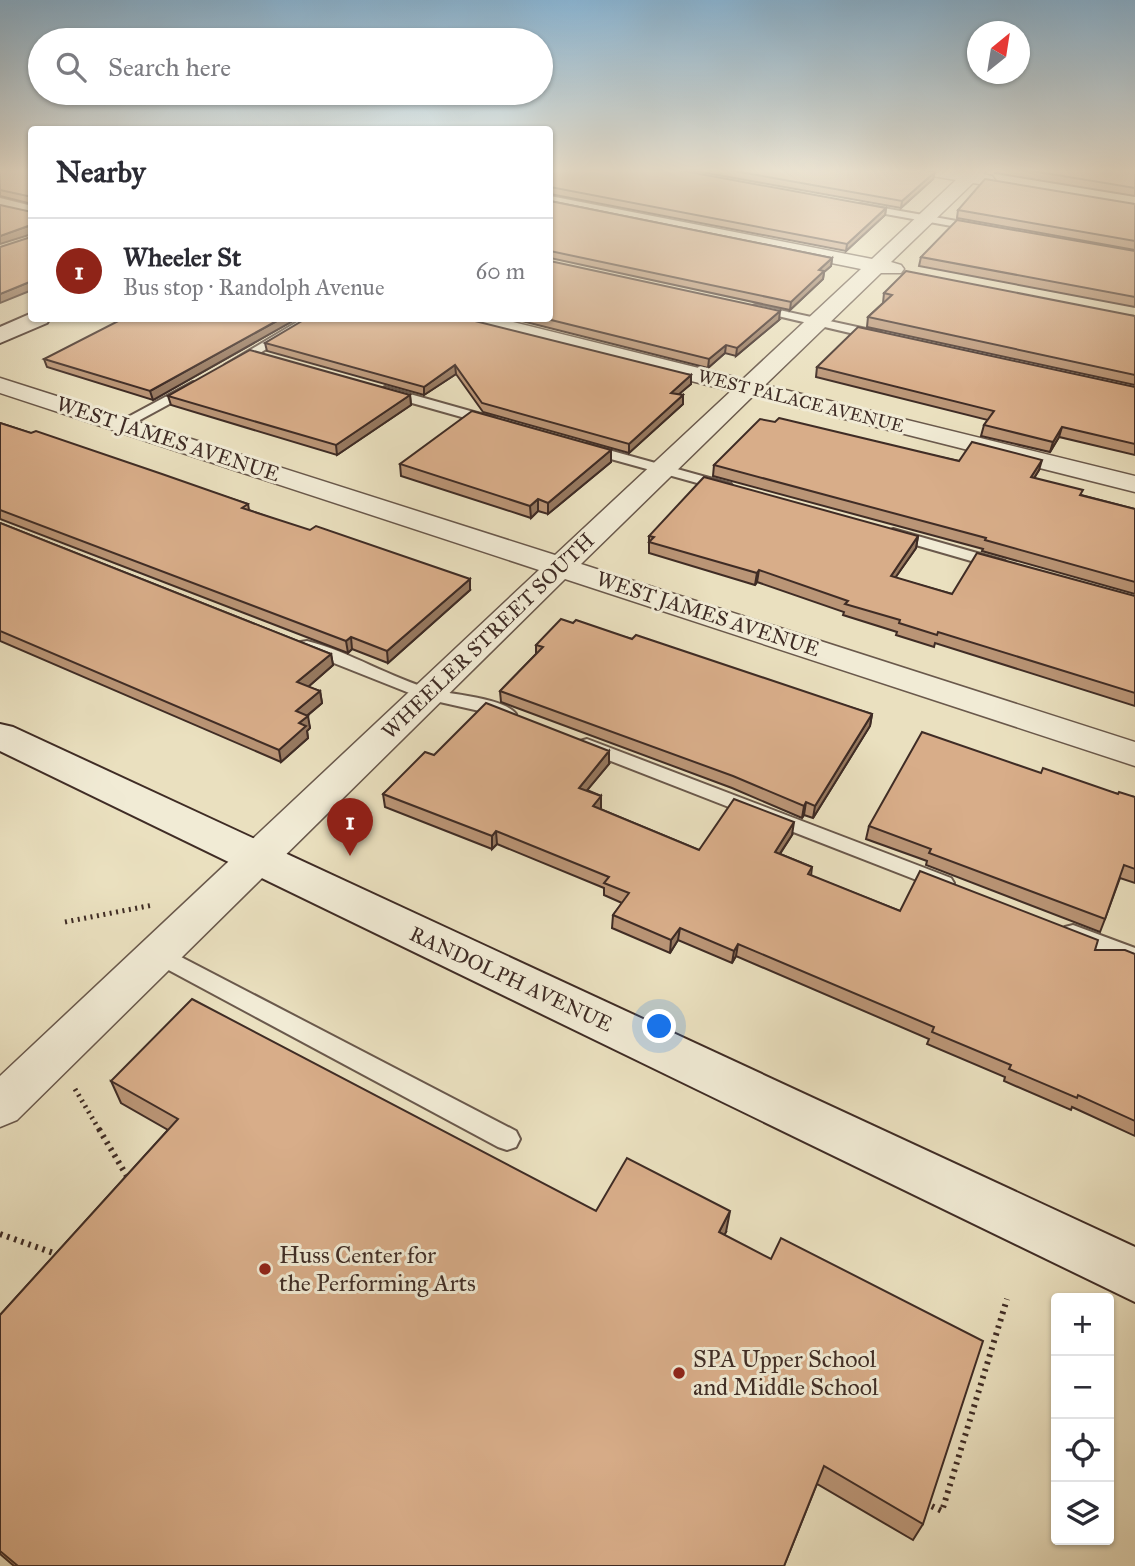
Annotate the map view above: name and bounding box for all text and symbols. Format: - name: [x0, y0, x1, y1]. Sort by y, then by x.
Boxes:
- north arrow: [967, 21, 1030, 84]
- search box: [28, 28, 553, 105]
- icon: search: [52, 48, 90, 86]
- text: Search here: [108, 51, 231, 83]
- text: Nearby: [56, 154, 146, 190]
- text: Wheeler St: [123, 241, 241, 273]
- text: 1: [74, 257, 84, 285]
- text: 60 m: [476, 257, 525, 285]
- text: Bus stop · Randolph Avenue: [123, 273, 384, 301]
- street label: WEST PALACE AVENUE: [696, 365, 906, 437]
- street label: WEST JAMES AVENUE: [53, 391, 283, 487]
- street label: WHEELER STREET SOUTH: [376, 528, 600, 744]
- street label: WEST JAMES AVENUE: [593, 566, 823, 662]
- pin: 1: [327, 798, 373, 856]
- street label: RANDOLPH AVENUE: [405, 921, 617, 1037]
- your location: [642, 1009, 676, 1043]
- place label: Huss Center for the Performing Arts: [279, 1240, 476, 1298]
- marker: Huss Center for the Performing Arts: [257, 1261, 273, 1277]
- map controls: [1051, 1293, 1114, 1545]
- button: +: [1051, 1293, 1114, 1356]
- place label: SPA Upper School and Middle School: [693, 1344, 879, 1402]
- button: −: [1051, 1356, 1114, 1419]
- marker: SPA Upper School and Middle School: [671, 1365, 687, 1381]
- button: locate: [1051, 1419, 1114, 1482]
- button: layers: [1051, 1482, 1114, 1545]

